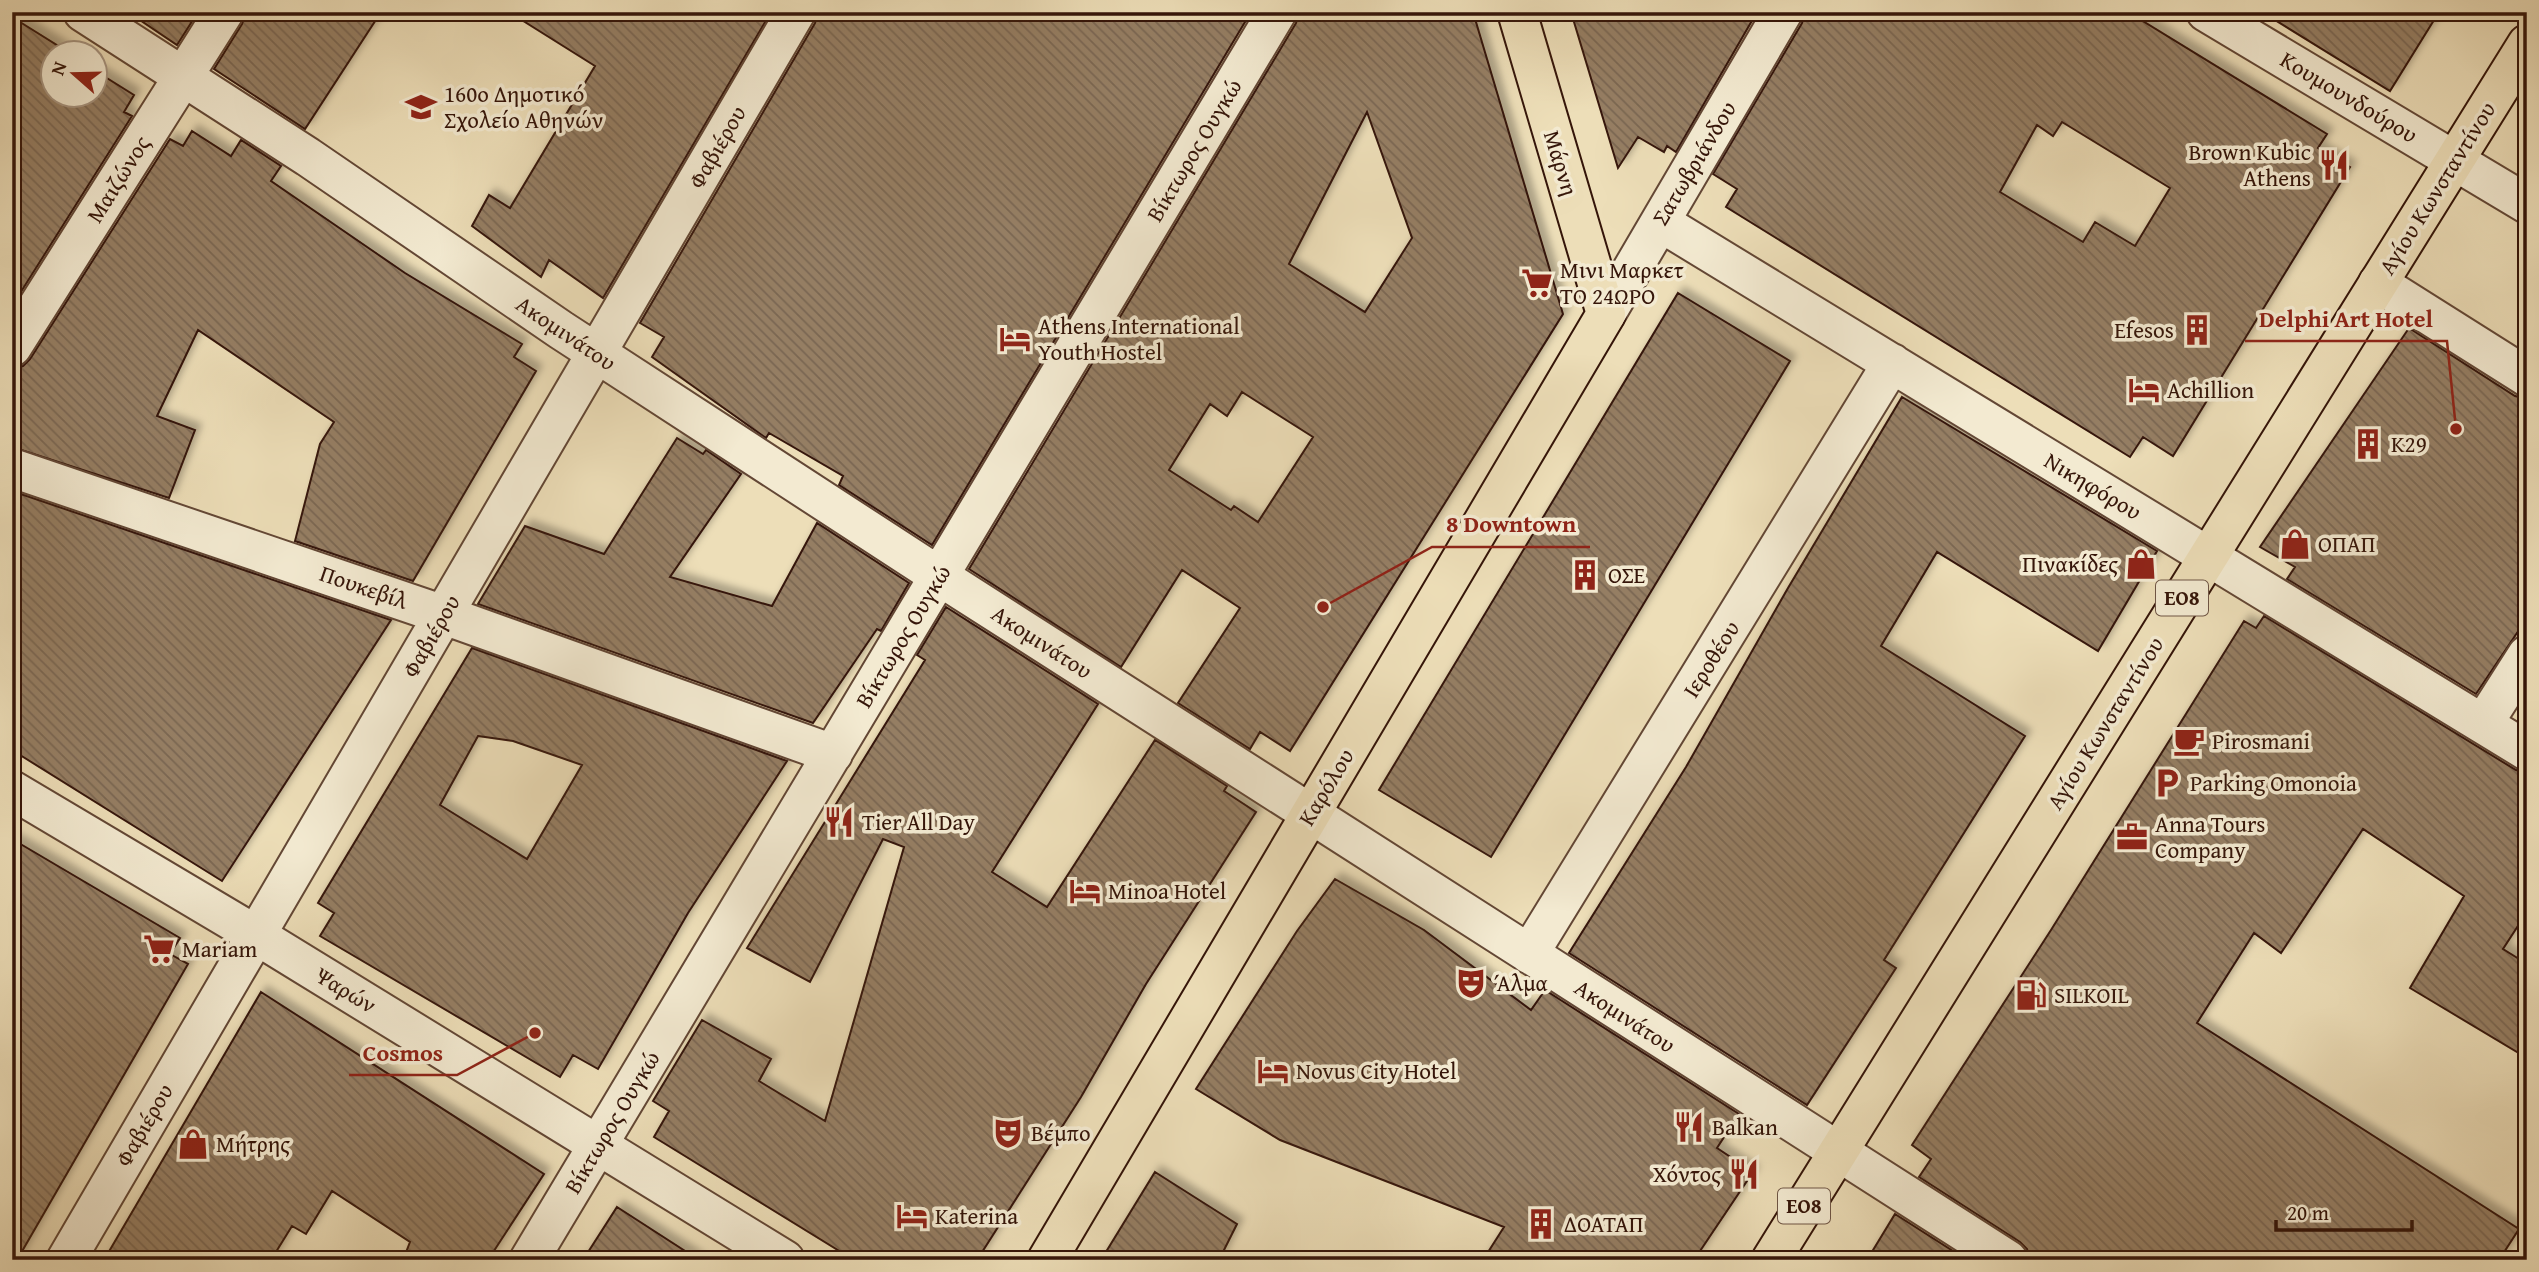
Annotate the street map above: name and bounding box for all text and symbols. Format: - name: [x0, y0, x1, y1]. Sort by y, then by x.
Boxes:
- north arrow: [38, 38, 108, 108]
- street label: Κουμουνδούρου: [2274, 43, 2424, 151]
- text: N: [43, 57, 73, 79]
- street label: Βίκτωρος Ουγκώ: [1138, 72, 1249, 228]
- place label: 160ο Δημοτικό Σχολείο Αθηνών: [444, 77, 603, 136]
- school or university icon: 160ο Δημοτικό Σχολείο Αθηνών: [404, 90, 438, 124]
- street label: Σατωβριάνδου: [1643, 94, 1744, 231]
- street label: Αγίου Κωνσταντίνου: [2370, 95, 2503, 281]
- street label: Φαβιέρου: [680, 99, 754, 194]
- street label: Μάρνη: [1536, 126, 1587, 200]
- street label: Μαιζώνος: [78, 129, 157, 229]
- place label: Brown Kubic Athens: [2189, 135, 2311, 194]
- restaurant icon: Brown Kubic Athens: [2317, 148, 2351, 182]
- place label: Μινι Μαρκετ ΤΟ 24ΩΡΟ: [1560, 253, 1685, 312]
- supermarket icon: Μινι Μαρκετ ΤΟ 24ΩΡΟ: [1520, 266, 1554, 300]
- street label: Ακομινάτου: [510, 287, 623, 378]
- callout: Delphi Art Hotel: [2245, 296, 2447, 341]
- text: Delphi Art Hotel: [2259, 301, 2433, 336]
- place label: Athens International Youth Hostel: [1038, 309, 1240, 368]
- place label: Efesos: [2114, 313, 2174, 346]
- building icon: Efesos: [2180, 313, 2214, 347]
- hotel icon: Athens International Youth Hostel: [998, 322, 1032, 356]
- hotel icon: Achillion: [2127, 373, 2161, 407]
- place label: Achillion: [2167, 373, 2254, 406]
- building icon: Κ29: [2351, 427, 2385, 461]
- place label: Κ29: [2391, 427, 2427, 460]
- street label: Νικηφόρου: [2038, 444, 2148, 528]
- callout: 8 Downtown: [1432, 502, 1590, 547]
- text: 8 Downtown: [1446, 506, 1576, 541]
- shop icon: ΟΠΑΠ: [2278, 527, 2312, 561]
- place label: ΟΠΑΠ: [2318, 527, 2375, 560]
- place label: Πινακίδες: [2022, 547, 2118, 580]
- shop icon: Πινακίδες: [2124, 547, 2158, 581]
- street label: Πουκεβίλ: [316, 556, 413, 617]
- street label: Βίκτωρος Ουγκώ: [847, 558, 958, 714]
- building icon: ΟΣΕ: [1568, 558, 1602, 592]
- place label: ΟΣΕ: [1608, 558, 1645, 591]
- road number: ΕΟ8: [2156, 580, 2208, 616]
- street label: Φαβιέρου: [394, 588, 468, 683]
- street label: Ακομινάτου: [985, 597, 1099, 687]
- street label: Ιεροθέου: [1674, 614, 1747, 704]
- street label: Αγίου Κωνσταντίνου: [2038, 630, 2171, 816]
- cafe icon: Pirosmani: [2172, 724, 2206, 758]
- place label: Pirosmani: [2212, 724, 2310, 757]
- street label: Καρόλου: [1290, 742, 1362, 832]
- parking icon: Parking Omonoia: [2150, 766, 2184, 800]
- place label: Parking Omonoia: [2190, 766, 2357, 799]
- restaurant icon: Tier All Day: [822, 805, 856, 839]
- place label: Tier All Day: [862, 805, 975, 838]
- place label: Anna Tours Company: [2155, 807, 2266, 866]
- office icon: Anna Tours Company: [2115, 820, 2149, 854]
- hotel icon: Minoa Hotel: [1068, 874, 1102, 908]
- place label: Minoa Hotel: [1108, 874, 1226, 907]
- supermarket icon: Mariam: [142, 932, 176, 966]
- place label: Mariam: [182, 932, 258, 965]
- street label: Ψαρών: [308, 958, 383, 1021]
- theatre icon: Άλμα: [1454, 966, 1488, 1000]
- place label: Άλμα: [1494, 966, 1548, 999]
- street label: Ακομινάτου: [1568, 971, 1682, 1061]
- fuel station icon: SILKOIL: [2014, 978, 2048, 1012]
- place label: SILKOIL: [2054, 978, 2129, 1011]
- callout: Cosmos: [349, 1030, 457, 1075]
- text: Cosmos: [363, 1035, 443, 1070]
- street label: Βίκτωρος Ουγκώ: [556, 1044, 667, 1200]
- hotel icon: Novus City Hotel: [1256, 1054, 1290, 1088]
- place label: Novus City Hotel: [1296, 1054, 1456, 1087]
- street label: Φαβιέρου: [107, 1077, 181, 1172]
- restaurant icon: Balkan: [1672, 1110, 1706, 1144]
- place label: Balkan: [1712, 1110, 1778, 1143]
- theatre icon: Βέμπο: [991, 1116, 1025, 1150]
- place label: Βέμπο: [1031, 1116, 1091, 1149]
- shop icon: Μήτρης: [176, 1127, 210, 1161]
- place label: Μήτρης: [216, 1127, 290, 1160]
- place label: Χόντος: [1653, 1157, 1721, 1190]
- restaurant icon: Χόντος: [1727, 1157, 1761, 1191]
- road number: ΕΟ8: [1778, 1188, 1830, 1224]
- scale bar: [2276, 1188, 2413, 1232]
- text: 20 m: [2287, 1197, 2329, 1228]
- hotel icon: Katerina: [895, 1199, 929, 1233]
- place label: Katerina: [935, 1199, 1018, 1232]
- building icon: ΔΟΑΤΑΠ: [1524, 1207, 1558, 1241]
- place label: ΔΟΑΤΑΠ: [1564, 1207, 1643, 1240]

